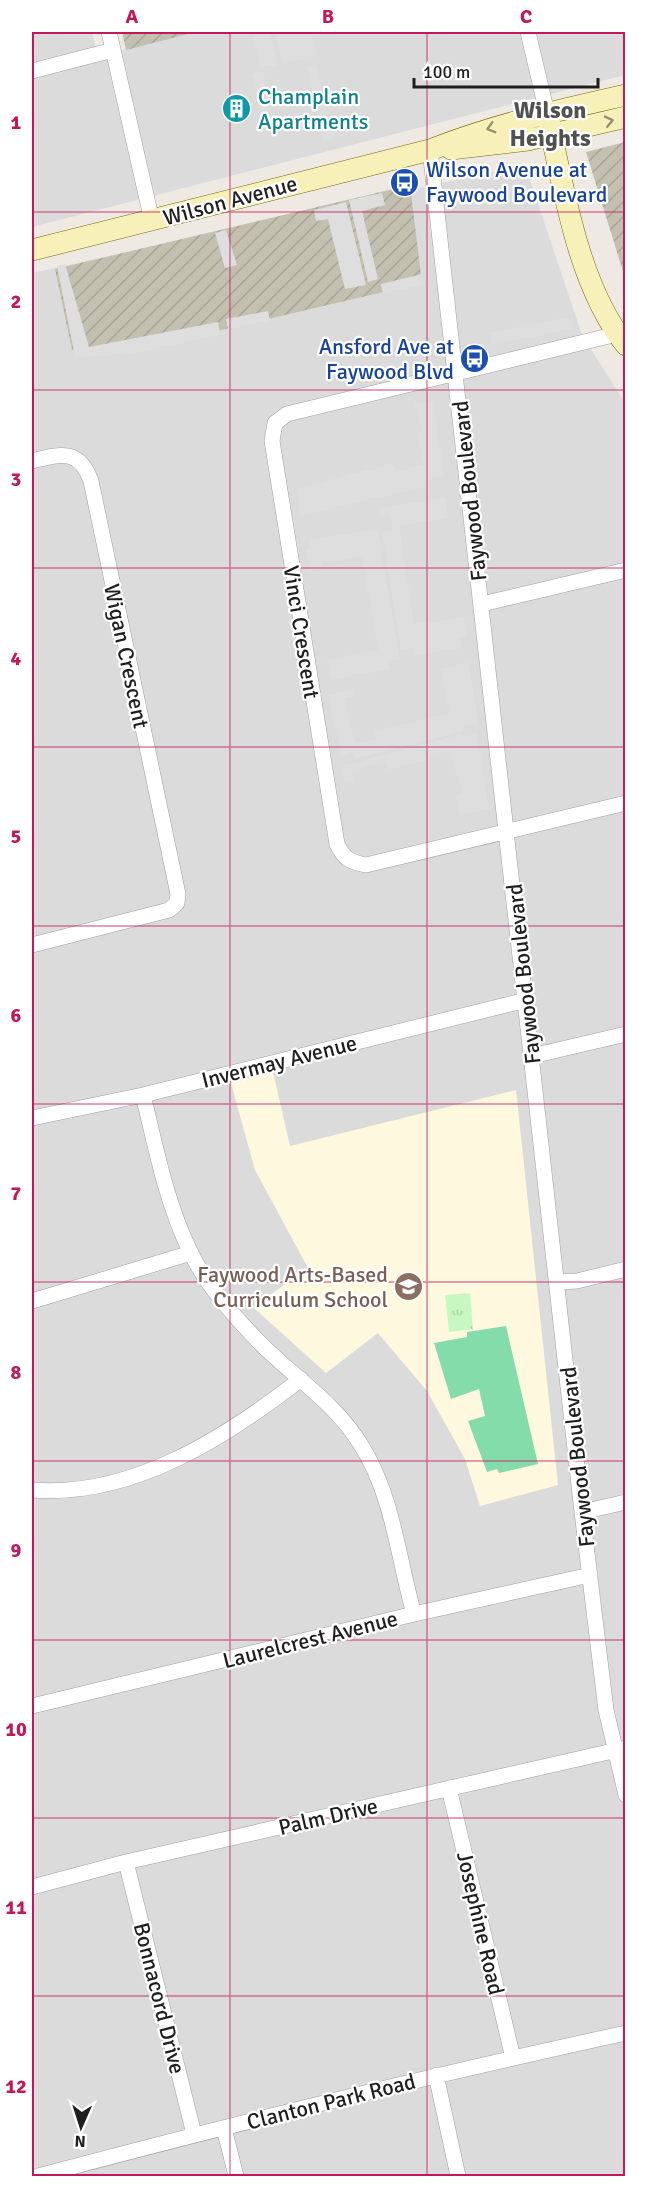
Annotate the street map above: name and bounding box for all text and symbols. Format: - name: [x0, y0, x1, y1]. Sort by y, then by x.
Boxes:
- text: A: [126, 4, 139, 29]
- text: B: [322, 4, 334, 29]
- text: C: [520, 4, 532, 29]
- scale bar: [414, 51, 598, 89]
- text: 100 m: [423, 61, 470, 83]
- place label: Champlain Apartments: [258, 83, 368, 135]
- building icon: Champlain Apartments: [221, 93, 253, 125]
- district label: Wilson Heights: [509, 95, 591, 153]
- text: 1: [11, 110, 22, 135]
- one-way arrow: [604, 115, 614, 128]
- one-way arrow: [486, 121, 497, 133]
- place label: Wilson Avenue at Faywood Boulevard: [426, 156, 607, 208]
- bus stop icon: Wilson Avenue at Faywood Boulevard: [389, 166, 421, 198]
- street label: Wilson Avenue: [160, 170, 300, 231]
- text: 2: [11, 289, 21, 314]
- place label: Ansford Ave at Faywood Blvd: [319, 333, 454, 385]
- bus stop icon: Ansford Ave at Faywood Blvd: [459, 343, 491, 375]
- street label: Faywood Boulevard: [447, 399, 492, 583]
- text: 3: [11, 467, 21, 492]
- street label: Vinci Crescent: [278, 563, 325, 701]
- street label: Wigan Crescent: [98, 581, 155, 731]
- text: 4: [11, 646, 22, 671]
- text: 5: [11, 824, 21, 849]
- street label: Faywood Boulevard: [501, 882, 546, 1066]
- text: 6: [11, 1003, 22, 1028]
- street label: Invermay Avenue: [199, 1029, 360, 1094]
- text: 7: [11, 1181, 22, 1206]
- place label: Faywood Arts-Based Curriculum School: [197, 1261, 388, 1313]
- school or university icon: Faywood Arts-Based Curriculum School: [393, 1271, 425, 1303]
- text: 8: [11, 1360, 22, 1385]
- street label: Faywood Boulevard: [555, 1365, 600, 1549]
- text: 9: [11, 1538, 22, 1563]
- street label: Laurelcrest Avenue: [220, 1605, 400, 1674]
- text: 10: [5, 1717, 27, 1742]
- street label: Palm Drive: [276, 1792, 380, 1841]
- street label: Josephine Road: [451, 1849, 510, 1998]
- text: 11: [5, 1895, 27, 1920]
- street label: Bonnacord Drive: [128, 1920, 191, 2077]
- street label: Clanton Park Road: [244, 2067, 418, 2136]
- text: 12: [5, 2074, 27, 2099]
- north arrow: [51, 2097, 111, 2157]
- text: N: [74, 2131, 86, 2151]

